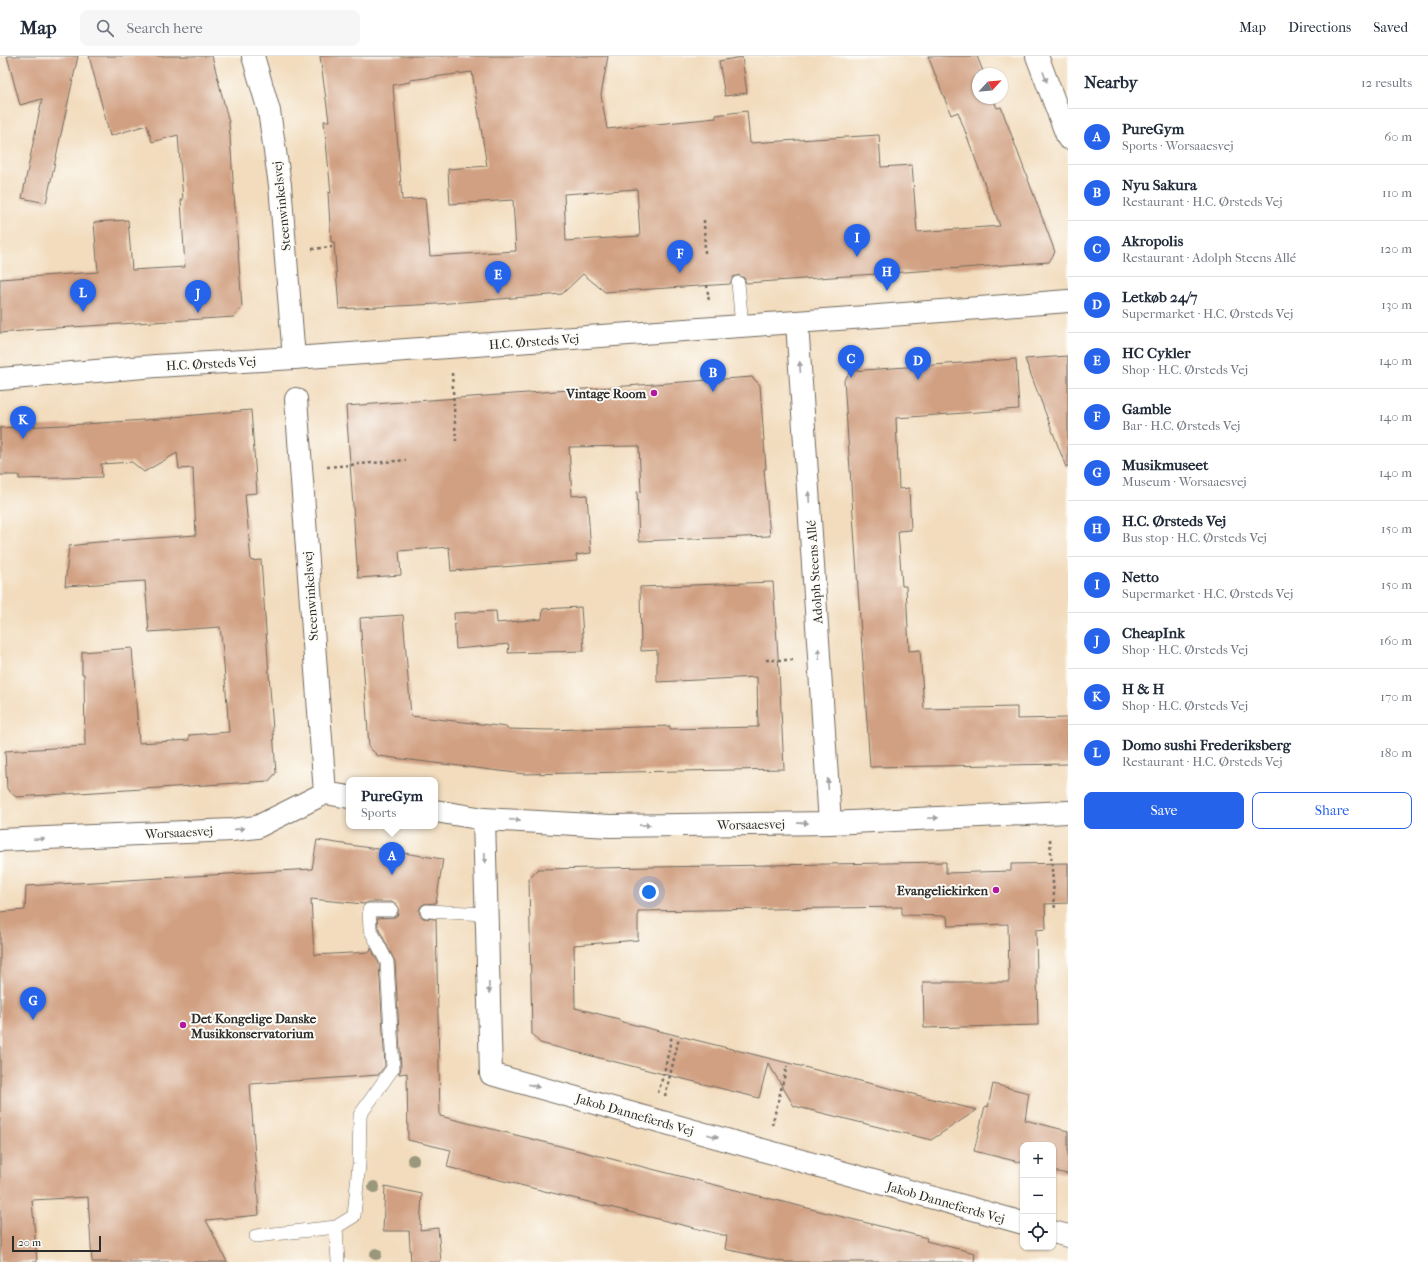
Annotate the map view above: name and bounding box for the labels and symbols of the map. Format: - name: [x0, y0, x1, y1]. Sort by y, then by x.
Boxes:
- north arrow: [972, 68, 1008, 104]
- one-way arrow: [1043, 71, 1049, 83]
- street label: Steenwinkelsvej: [269, 160, 294, 251]
- pin: I: [844, 224, 870, 257]
- pin: F: [667, 240, 693, 273]
- pin: H: [874, 258, 900, 291]
- pin: E: [485, 261, 511, 294]
- pin: L: [70, 279, 96, 312]
- pin: J: [185, 280, 211, 313]
- street label: H.C. Ørsteds Vej: [489, 331, 580, 352]
- pin: C: [838, 345, 864, 378]
- pin: D: [905, 347, 931, 380]
- street label: H.C. Ørsteds Vej: [166, 354, 256, 373]
- pin: B: [700, 359, 726, 392]
- one-way arrow: [796, 361, 803, 373]
- place label: Vintage Room: [565, 386, 646, 402]
- marker: Vintage Room: [649, 388, 659, 398]
- pin: K: [10, 406, 36, 439]
- one-way arrow: [805, 491, 812, 503]
- street label: Adolph Steens Allé: [803, 519, 826, 625]
- street label: Steenwinkelsvej: [300, 551, 321, 641]
- one-way arrow: [816, 648, 823, 660]
- one-way arrow: [824, 778, 831, 790]
- one-way arrow: [927, 815, 940, 821]
- street label: Worsaaesvej: [716, 816, 785, 833]
- one-way arrow: [509, 817, 521, 824]
- one-way arrow: [797, 820, 810, 826]
- one-way arrow: [639, 822, 652, 828]
- street label: Worsaaesvej: [144, 823, 213, 842]
- one-way arrow: [233, 826, 245, 833]
- one-way arrow: [33, 835, 45, 842]
- pin: A: [379, 842, 405, 875]
- one-way arrow: [482, 852, 488, 865]
- your location: [639, 882, 659, 902]
- place label: Evangeliekirken: [897, 883, 988, 899]
- marker: Evangeliekirken: [991, 885, 1001, 895]
- one-way arrow: [485, 982, 492, 994]
- pin: G: [20, 987, 46, 1020]
- place label: Det Kongelige Danske Musikkonservatorium: [190, 1011, 317, 1041]
- marker: Det Kongelige Danske Musikkonservatorium: [178, 1020, 188, 1030]
- one-way arrow: [528, 1083, 540, 1089]
- street label: Jakob Dannefærds Vej: [573, 1090, 695, 1138]
- one-way arrow: [707, 1133, 719, 1139]
- street label: Jakob Dannefærds Vej: [884, 1178, 1006, 1226]
- scale bar: [12, 1234, 101, 1253]

